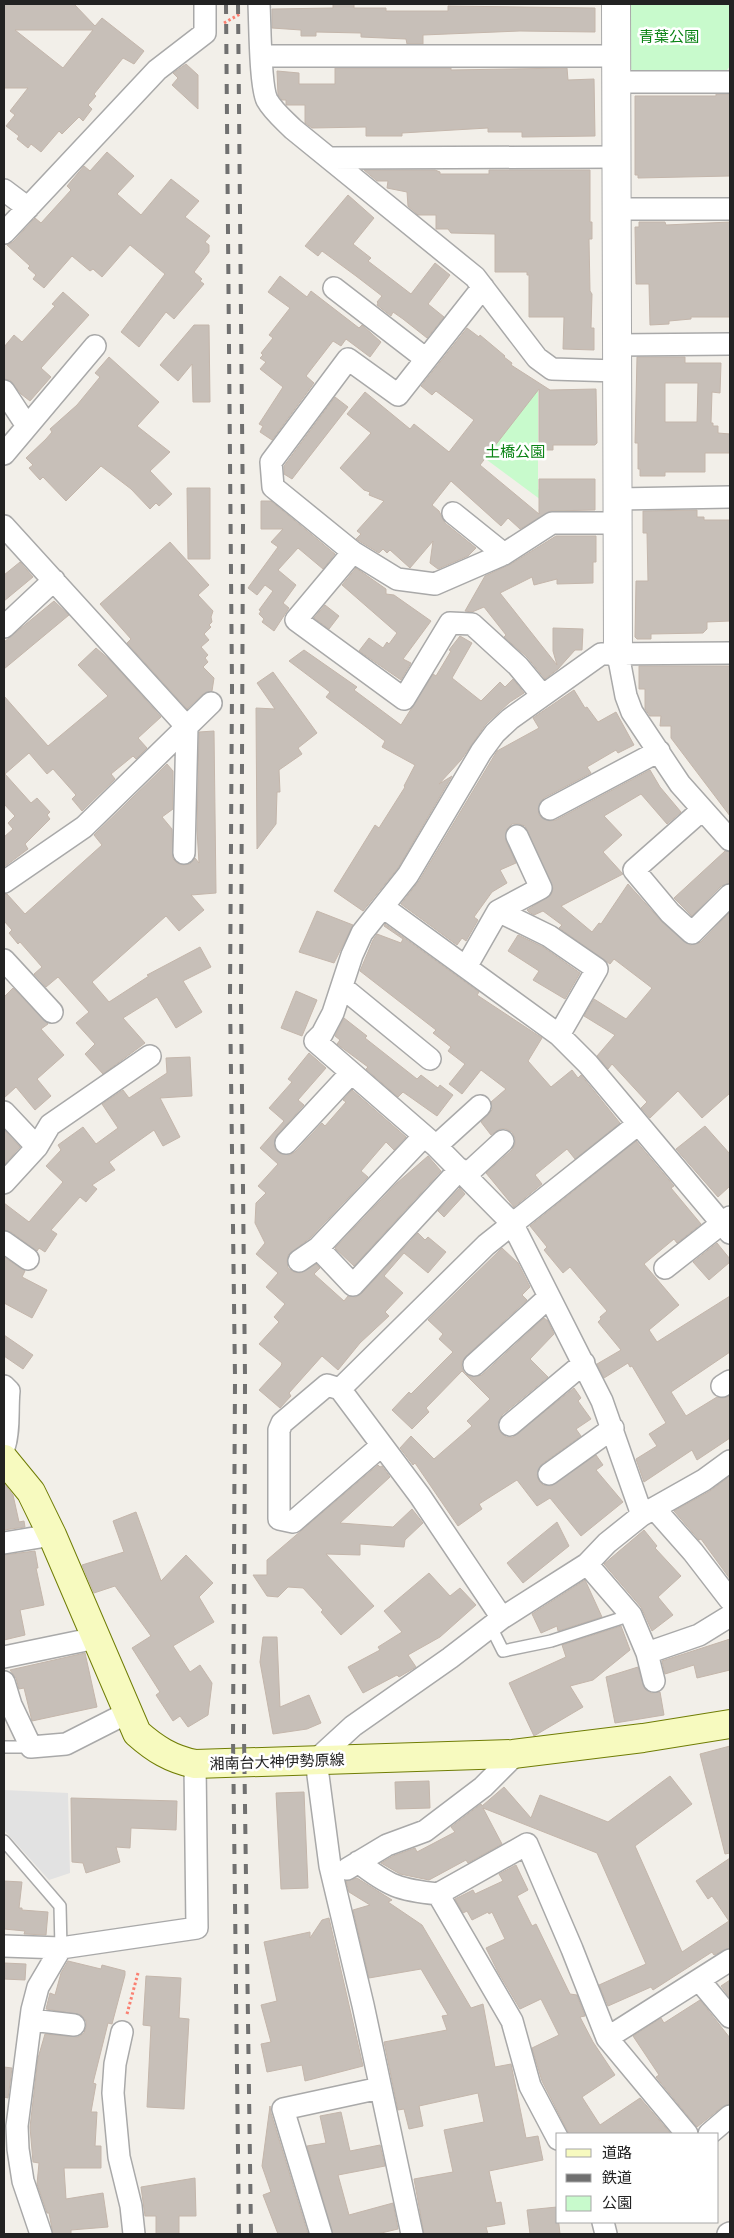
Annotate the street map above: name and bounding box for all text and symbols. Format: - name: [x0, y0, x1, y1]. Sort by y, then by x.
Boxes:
- park label: 青葉公園: [639, 27, 699, 45]
- park label: 土橋公園: [485, 442, 545, 460]
- street label: 湘南台大神伊勢原線: [209, 1750, 345, 1772]
- legend: [556, 2133, 719, 2223]
- text: 道路: [602, 2143, 632, 2161]
- text: 鉄道: [602, 2168, 632, 2186]
- text: 公園: [602, 2193, 632, 2211]

